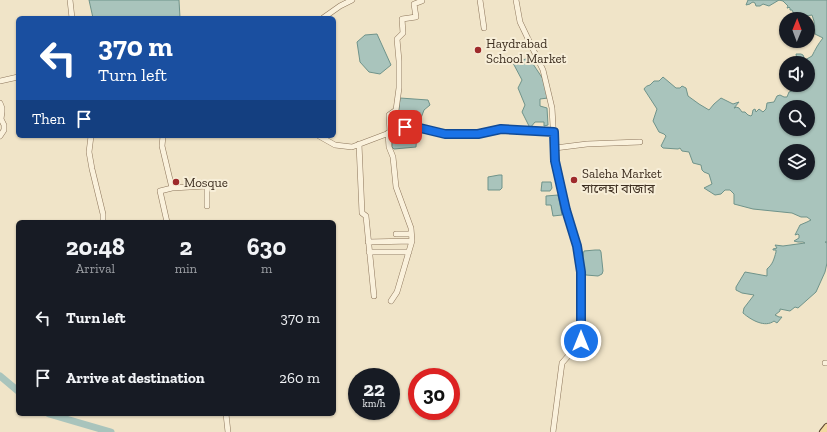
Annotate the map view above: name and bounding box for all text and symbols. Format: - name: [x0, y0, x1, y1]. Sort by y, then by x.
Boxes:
- north arrow: [779, 12, 815, 48]
- map controls: [779, 12, 815, 180]
- text: 370 m: [98, 30, 173, 63]
- icon: left: [32, 32, 84, 84]
- place label: Haydrabad School Market: [486, 36, 567, 66]
- marker: Haydrabad School Market: [473, 45, 483, 55]
- button: sound: [779, 56, 815, 92]
- text: Turn left: [98, 64, 167, 86]
- button: search: [779, 100, 815, 136]
- icon: arrive: [73, 108, 95, 130]
- text: Then: [32, 110, 65, 128]
- pin: [388, 110, 422, 144]
- icon: arrive: [394, 116, 416, 138]
- button: layers: [779, 144, 815, 180]
- place label: Saleha Market সালেহা বাজার: [581, 166, 662, 196]
- place label: Mosque: [184, 175, 228, 190]
- marker: Saleha Market সালেহা বাজার: [569, 175, 579, 185]
- marker: Mosque: [171, 177, 181, 187]
- text: 20:48: [66, 232, 125, 261]
- text: 2: [179, 232, 192, 261]
- text: 630: [247, 232, 286, 261]
- text: Arrival: [76, 261, 115, 276]
- text: min: [175, 261, 197, 276]
- text: m: [261, 261, 272, 276]
- icon: left: [32, 307, 54, 329]
- text: Turn left: [66, 309, 126, 327]
- text: 370 m: [281, 309, 320, 327]
- position arrow: [560, 320, 602, 362]
- icon: arrive: [32, 367, 54, 389]
- speed limit sign: 30: [408, 368, 460, 420]
- text: Arrive at destination: [66, 369, 205, 387]
- text: 260 m: [279, 369, 320, 387]
- text: 22: [363, 377, 385, 401]
- text: km/h: [363, 398, 385, 410]

